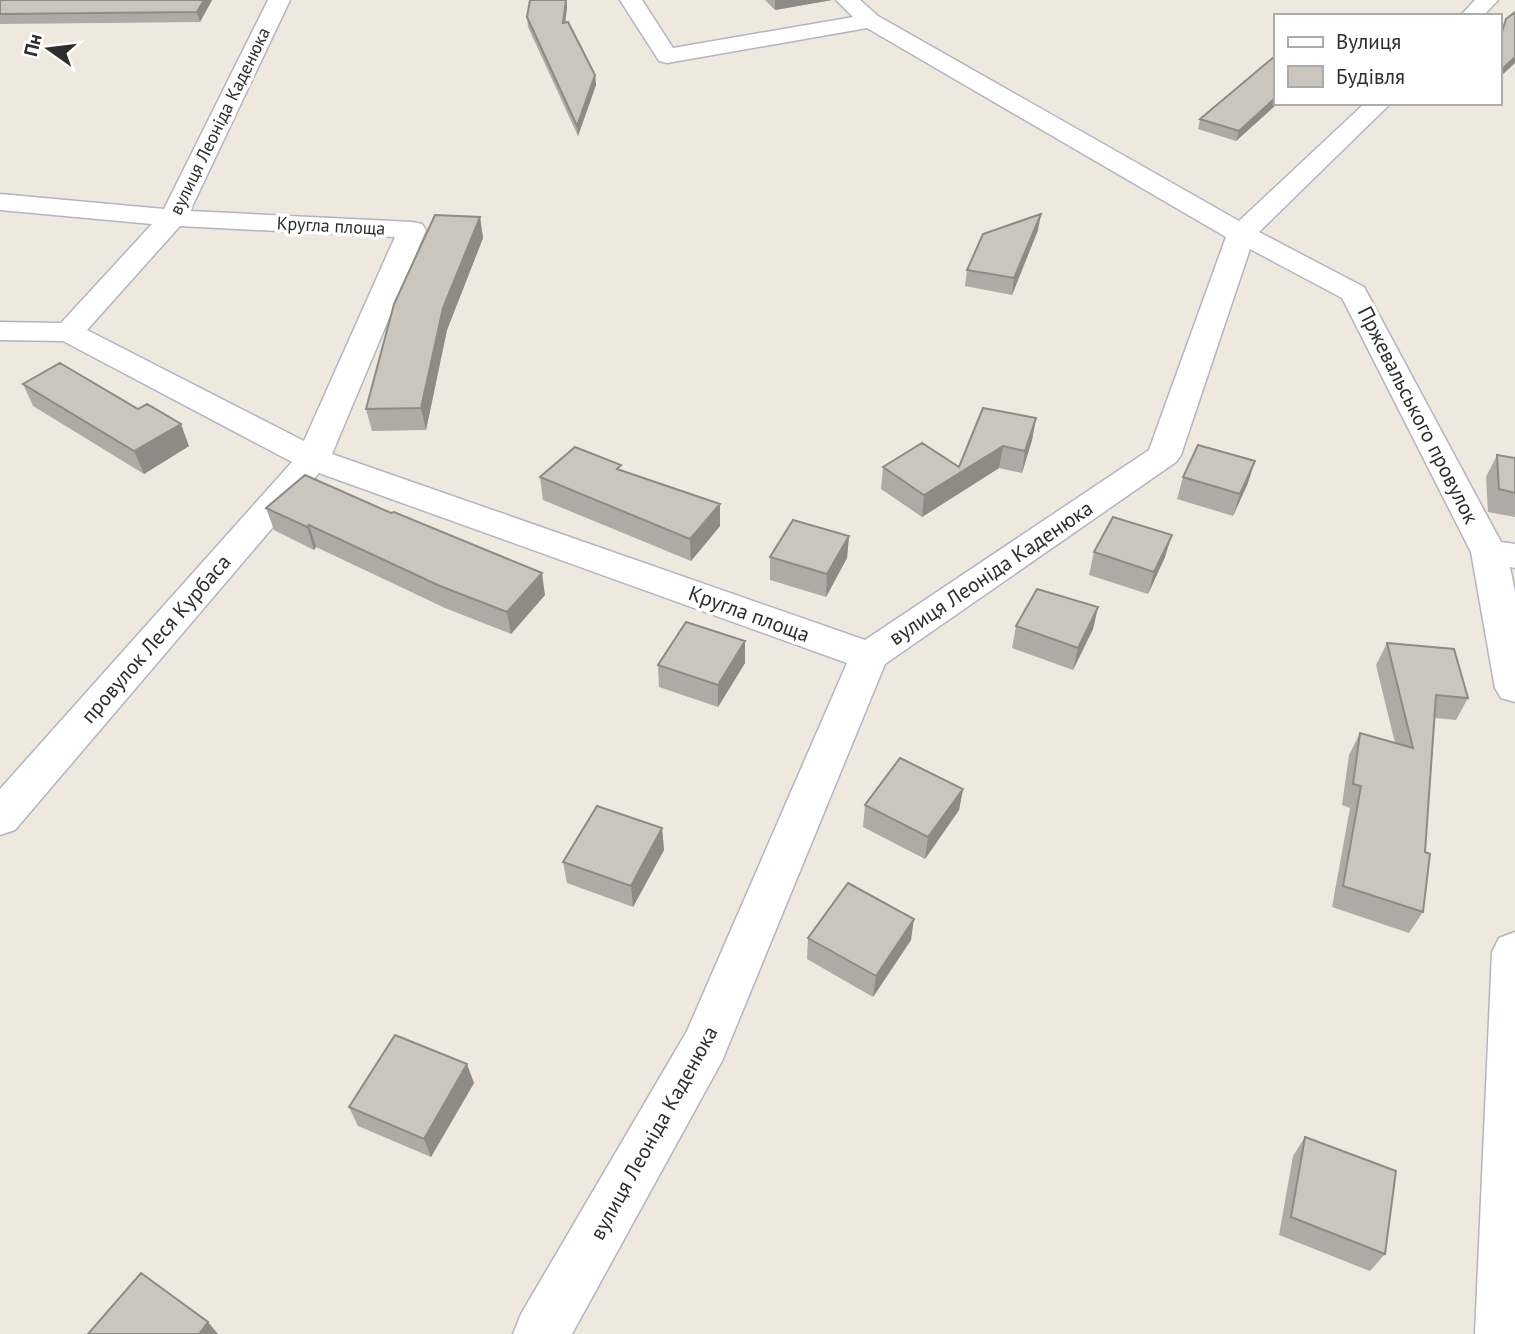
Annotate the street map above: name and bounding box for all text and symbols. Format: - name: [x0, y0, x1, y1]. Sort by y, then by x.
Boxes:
- north arrow: [14, 14, 84, 84]
- legend: [1274, 14, 1501, 105]
- street label: вулиця Леоніда Каденюка: [164, 23, 275, 218]
- text: Вулиця: [1336, 28, 1401, 55]
- text: Пн: [18, 31, 47, 59]
- text: Будівля: [1336, 63, 1405, 90]
- street label: Кругла площа: [276, 211, 386, 240]
- street label: Пржевальського провулок: [1352, 301, 1485, 528]
- street label: вулиця Леоніда Каденюка: [884, 494, 1098, 651]
- street label: провулок Леся Курбаса: [75, 549, 236, 729]
- street label: Кругла площа: [685, 579, 813, 648]
- street label: вулиця Леоніда Каденюка: [584, 1021, 724, 1244]

